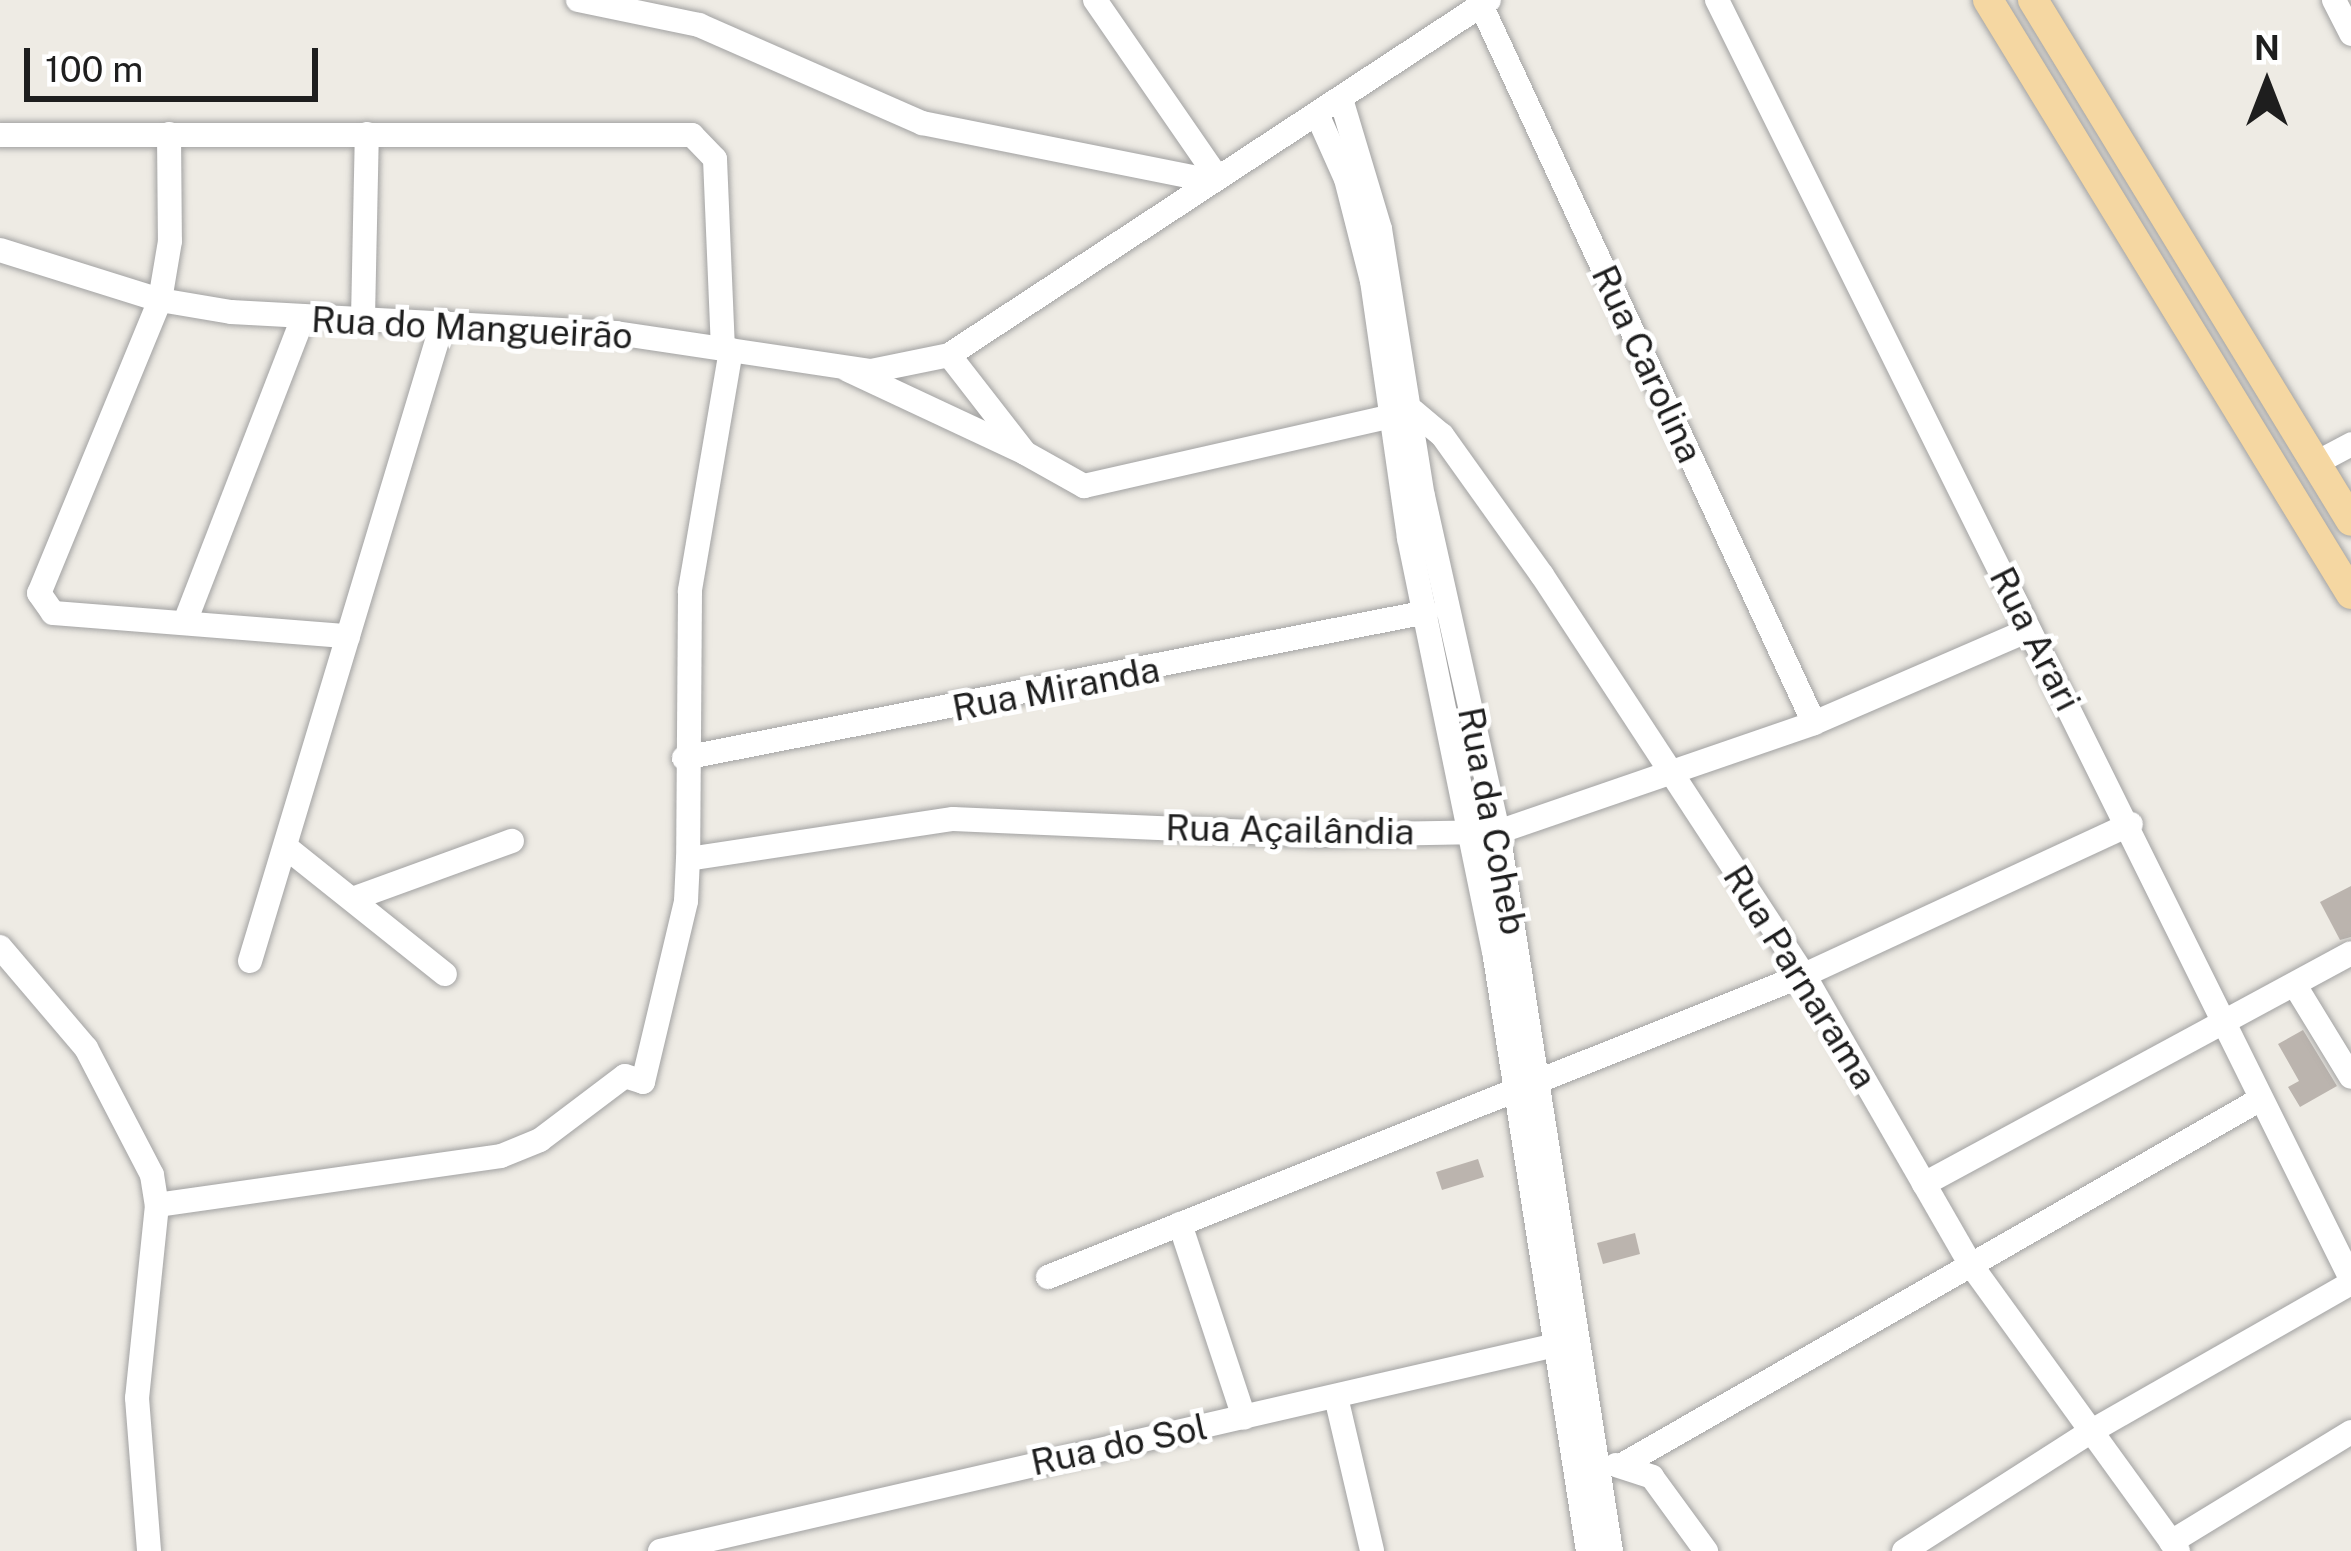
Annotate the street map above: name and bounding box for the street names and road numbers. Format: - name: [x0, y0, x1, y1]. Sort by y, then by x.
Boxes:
- street label: Rua Carolina: [1582, 258, 1712, 470]
- street label: Rua do Mangueirão: [310, 298, 634, 358]
- street label: Rua Arari: [1980, 560, 2090, 718]
- street label: Rua Miranda: [949, 648, 1163, 730]
- street label: Rua da Coheb: [1449, 703, 1535, 939]
- street label: Rua Açailândia: [1165, 806, 1415, 854]
- street label: Rua Parnarama: [1714, 857, 1886, 1097]
- street label: Rua do Sol: [1027, 1405, 1211, 1485]

